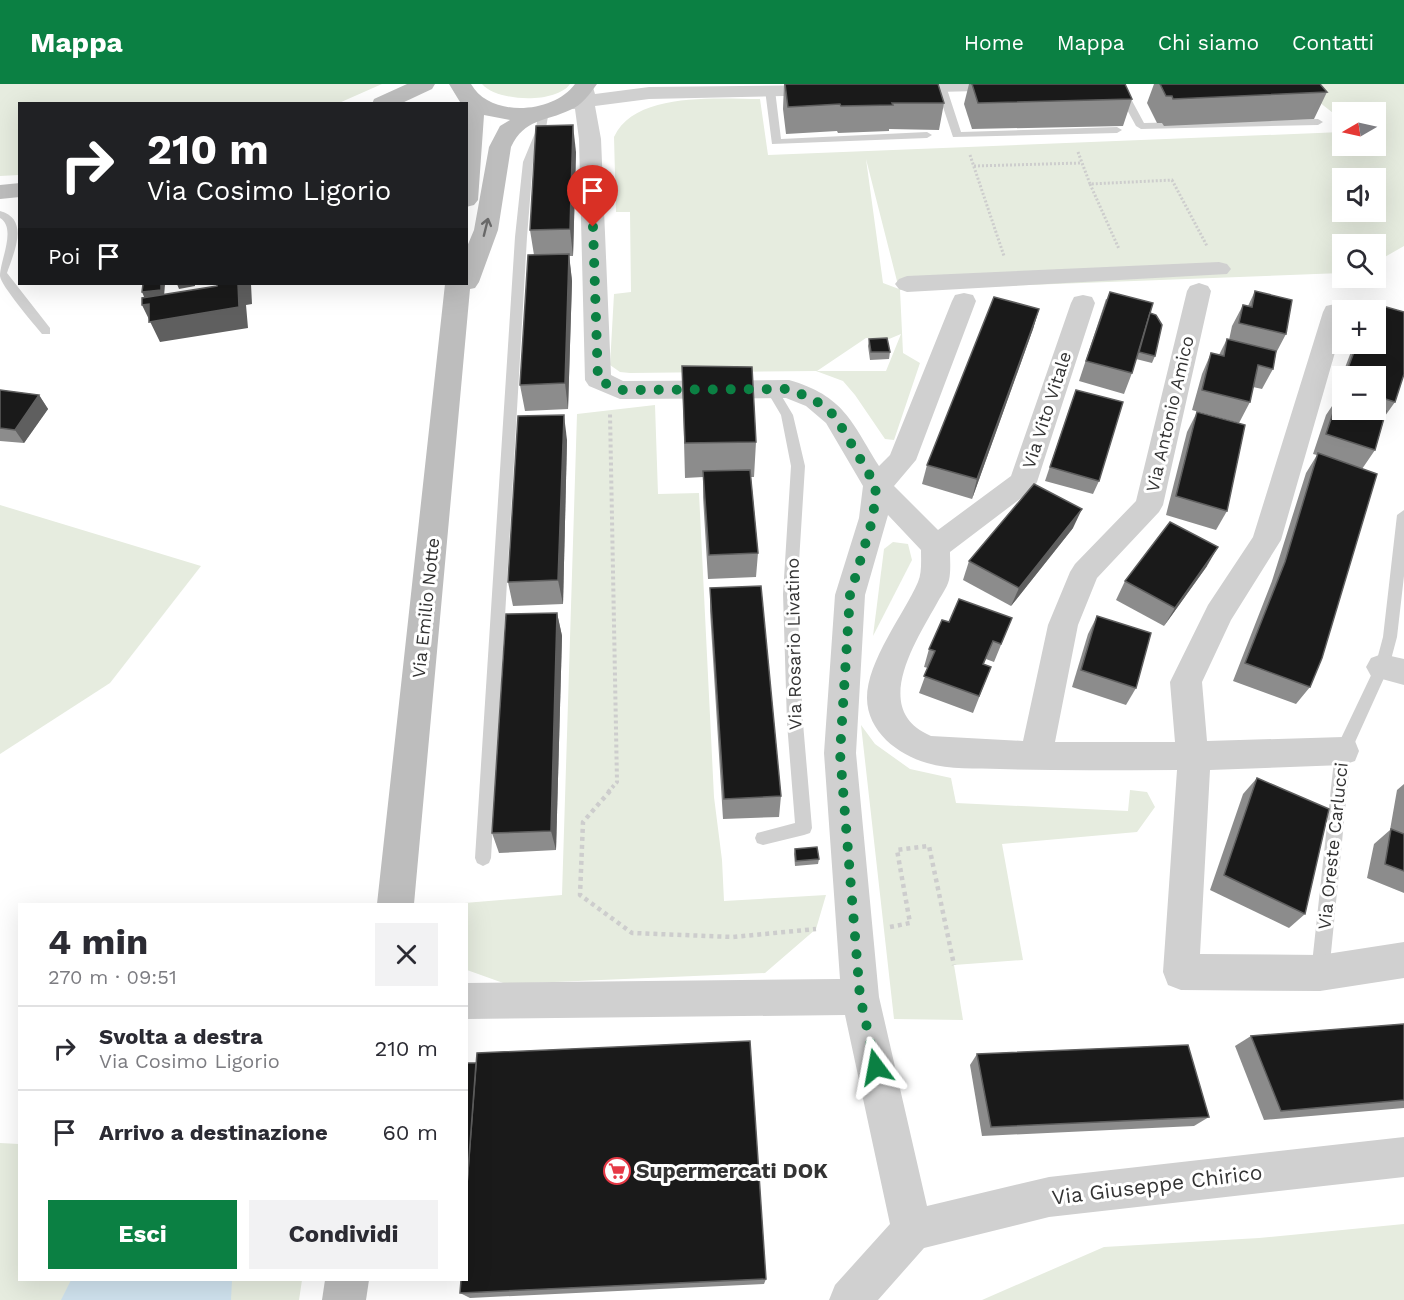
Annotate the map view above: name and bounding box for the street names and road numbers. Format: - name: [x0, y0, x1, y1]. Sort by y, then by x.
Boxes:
- street label: Via Antonio Amico: [1141, 334, 1198, 494]
- street label: Via Vito Vitale: [1018, 349, 1075, 471]
- street label: Via Emilio Notte: [408, 537, 443, 679]
- street label: Via Rosario Livatino: [781, 558, 806, 730]
- street label: Via Oreste Carlucci: [1313, 761, 1352, 931]
- street label: Via Giuseppe Chirico: [1050, 1159, 1264, 1210]

